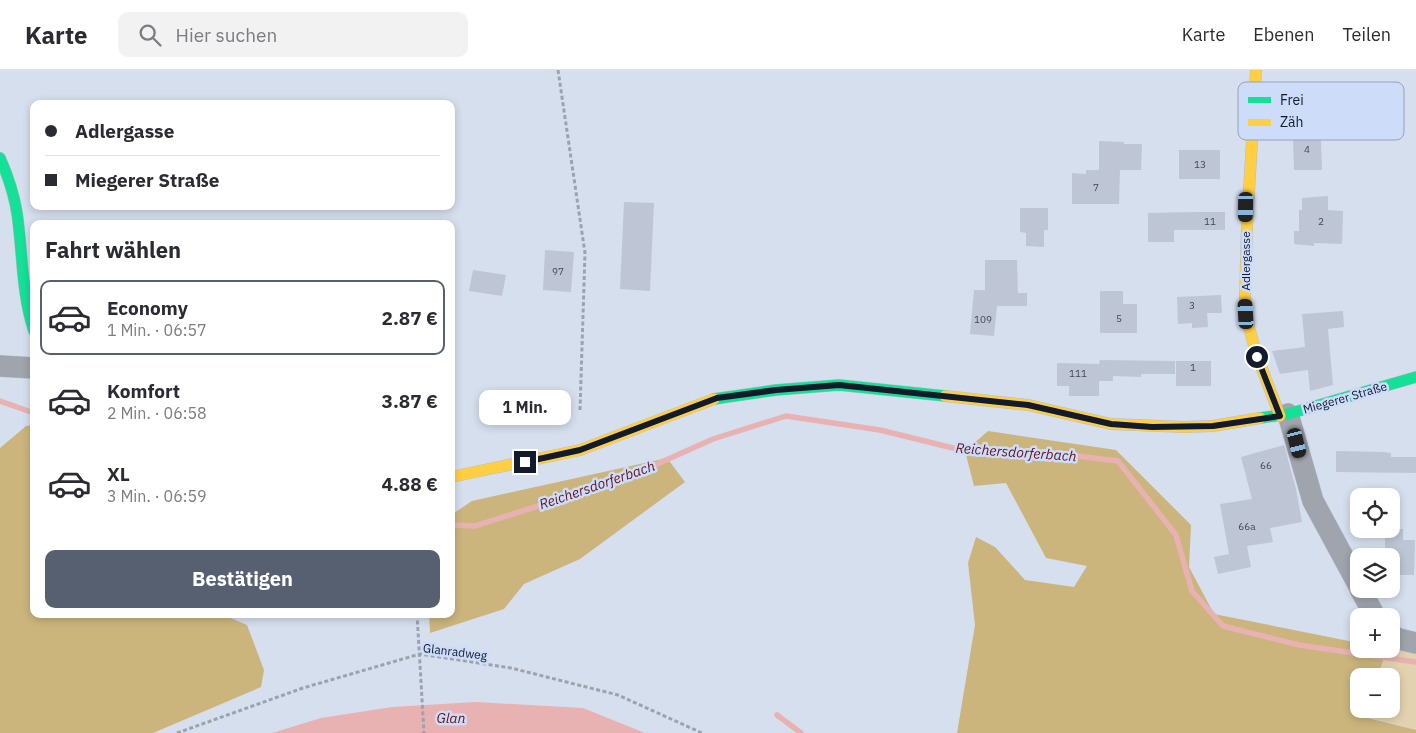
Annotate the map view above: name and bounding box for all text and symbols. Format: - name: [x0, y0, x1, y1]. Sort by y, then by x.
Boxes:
- search box: [118, 12, 468, 57]
- text: Karte: [25, 19, 88, 51]
- icon: search: [136, 21, 164, 49]
- text: Hier suchen: [176, 23, 277, 47]
- text: Karte: [1182, 23, 1225, 46]
- text: Ebenen: [1253, 23, 1314, 46]
- text: Teilen: [1342, 23, 1391, 46]
- legend: [1238, 82, 1404, 140]
- text: Frei: [1280, 91, 1304, 109]
- text: Zäh: [1280, 113, 1304, 131]
- text: Adlergasse: [75, 119, 174, 143]
- house number: 4: [1304, 143, 1310, 156]
- house number: 13: [1194, 158, 1206, 171]
- text: Miegerer Straße: [75, 168, 219, 192]
- house number: 7: [1093, 181, 1099, 194]
- car: [1238, 192, 1253, 222]
- house number: 11: [1204, 215, 1216, 228]
- house number: 2: [1318, 215, 1324, 228]
- street label: Adlergasse: [1238, 231, 1253, 291]
- text: Fahrt wählen: [45, 235, 181, 264]
- house number: 97: [552, 265, 564, 278]
- icon: car: [47, 295, 92, 340]
- text: Economy: [107, 296, 188, 320]
- house number: 3: [1189, 299, 1195, 312]
- car: [1237, 299, 1254, 329]
- text: 2.87 €: [382, 306, 438, 330]
- house number: 5: [1116, 312, 1122, 325]
- house number: 109: [974, 313, 992, 326]
- text: 1 Min. · 06:57: [107, 320, 207, 340]
- route start: [1246, 346, 1268, 368]
- house number: 1: [1190, 361, 1196, 374]
- house number: 111: [1069, 367, 1087, 380]
- icon: car: [47, 378, 92, 423]
- street label: Miegerer Straße: [1301, 378, 1389, 417]
- text: Komfort: [107, 379, 180, 403]
- text: 3.87 €: [382, 389, 438, 413]
- callout: 1 Min.: [479, 390, 571, 424]
- text: 1 Min.: [502, 397, 548, 417]
- text: 2 Min. · 06:58: [107, 403, 207, 423]
- car: [1286, 427, 1307, 459]
- water label: Reichersdorferbach: [955, 439, 1077, 465]
- route end: [514, 451, 536, 473]
- water label: Reichersdorferbach: [537, 457, 657, 513]
- house number: 66: [1260, 459, 1272, 472]
- icon: car: [47, 461, 92, 506]
- text: XL: [107, 462, 130, 486]
- text: 4.88 €: [382, 472, 438, 496]
- text: 3 Min. · 06:59: [107, 486, 207, 506]
- map controls: [1350, 488, 1400, 718]
- button: locate: [1350, 488, 1400, 538]
- house number: 66a: [1238, 520, 1256, 533]
- button: layers: [1350, 548, 1400, 598]
- button: Bestätigen: [45, 550, 440, 608]
- button: +: [1350, 608, 1400, 658]
- street label: Glanradweg: [422, 640, 489, 663]
- button: −: [1350, 668, 1400, 718]
- water label: Glan: [436, 709, 466, 727]

